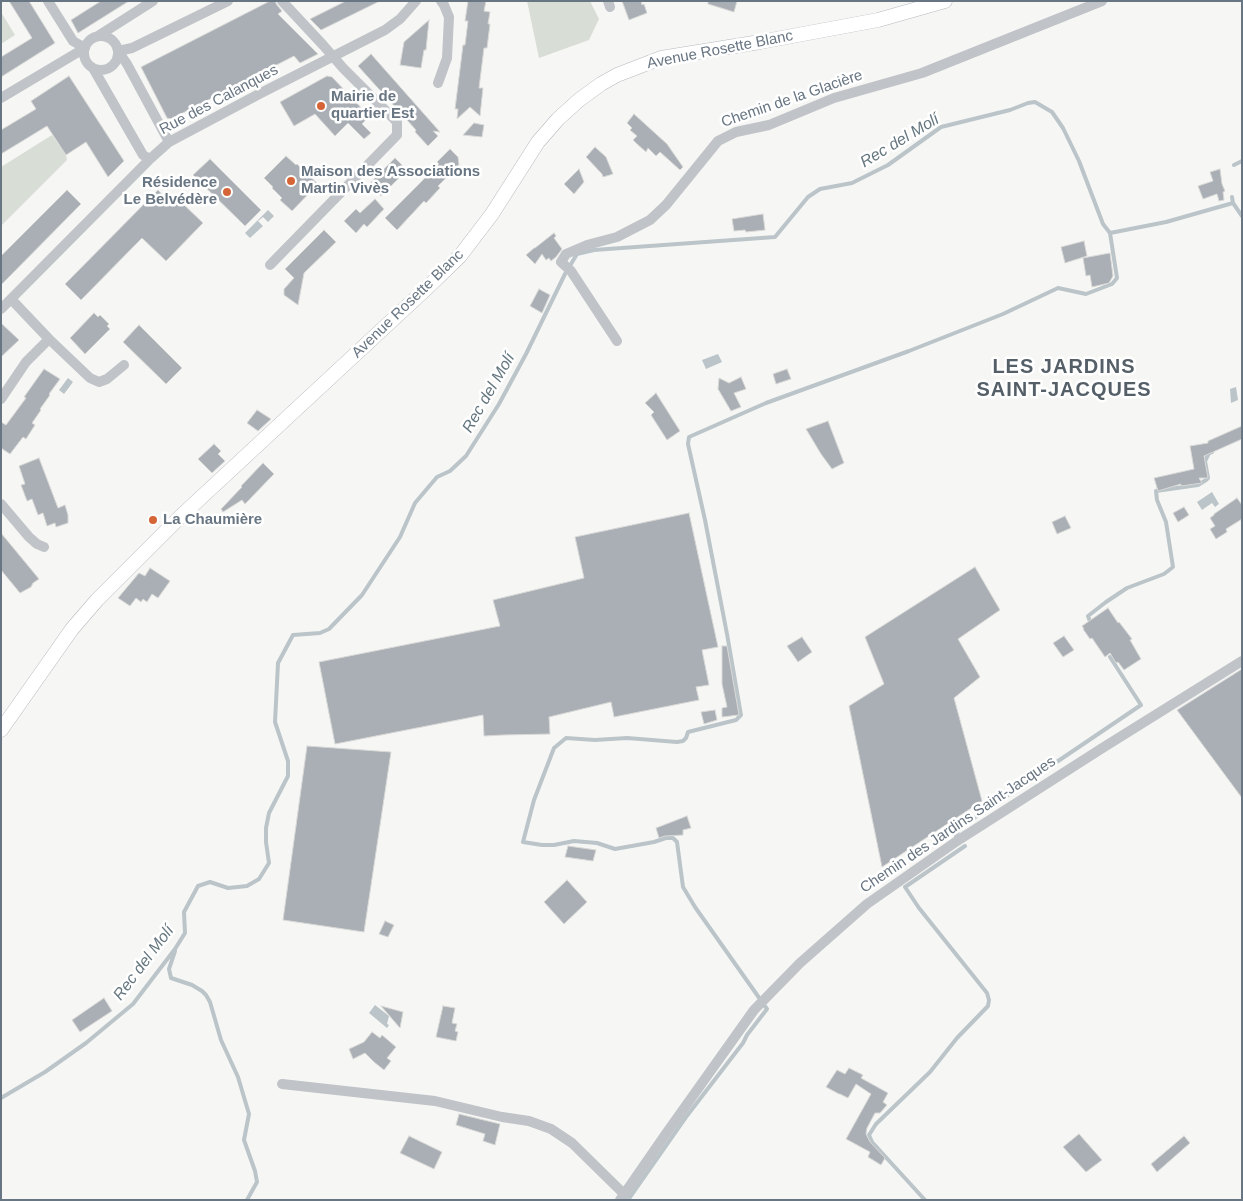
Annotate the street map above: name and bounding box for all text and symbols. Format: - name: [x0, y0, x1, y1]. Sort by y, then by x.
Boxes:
- street label: Avenue Rosette Blanc: [646, 27, 794, 73]
- street label: Rue des Calanques: [157, 61, 281, 139]
- street label: Chemin de la Glacière: [719, 66, 865, 132]
- place label: Mairie de quartier Est: [331, 88, 414, 123]
- marker: Mairie de quartier Est: [315, 100, 327, 112]
- water label: Rec del Molí: [857, 110, 943, 172]
- place label: Maison des Associations Martin Vivès: [301, 163, 480, 198]
- place label: Résidence Le Belvédère: [124, 174, 217, 209]
- marker: Maison des Associations Martin Vivès: [285, 175, 297, 187]
- marker: Résidence Le Belvédère: [221, 186, 233, 198]
- street label: Avenue Rosette Blanc: [348, 246, 468, 362]
- water label: Rec del Molí: [458, 350, 520, 436]
- district label: LES JARDINS SAINT-JACQUES: [975, 355, 1153, 402]
- place label: La Chaumière: [163, 511, 262, 529]
- marker: La Chaumière: [147, 514, 159, 526]
- street label: Chemin des Jardins Saint-Jacques: [857, 753, 1059, 897]
- water label: Rec del Molí: [110, 922, 178, 1004]

